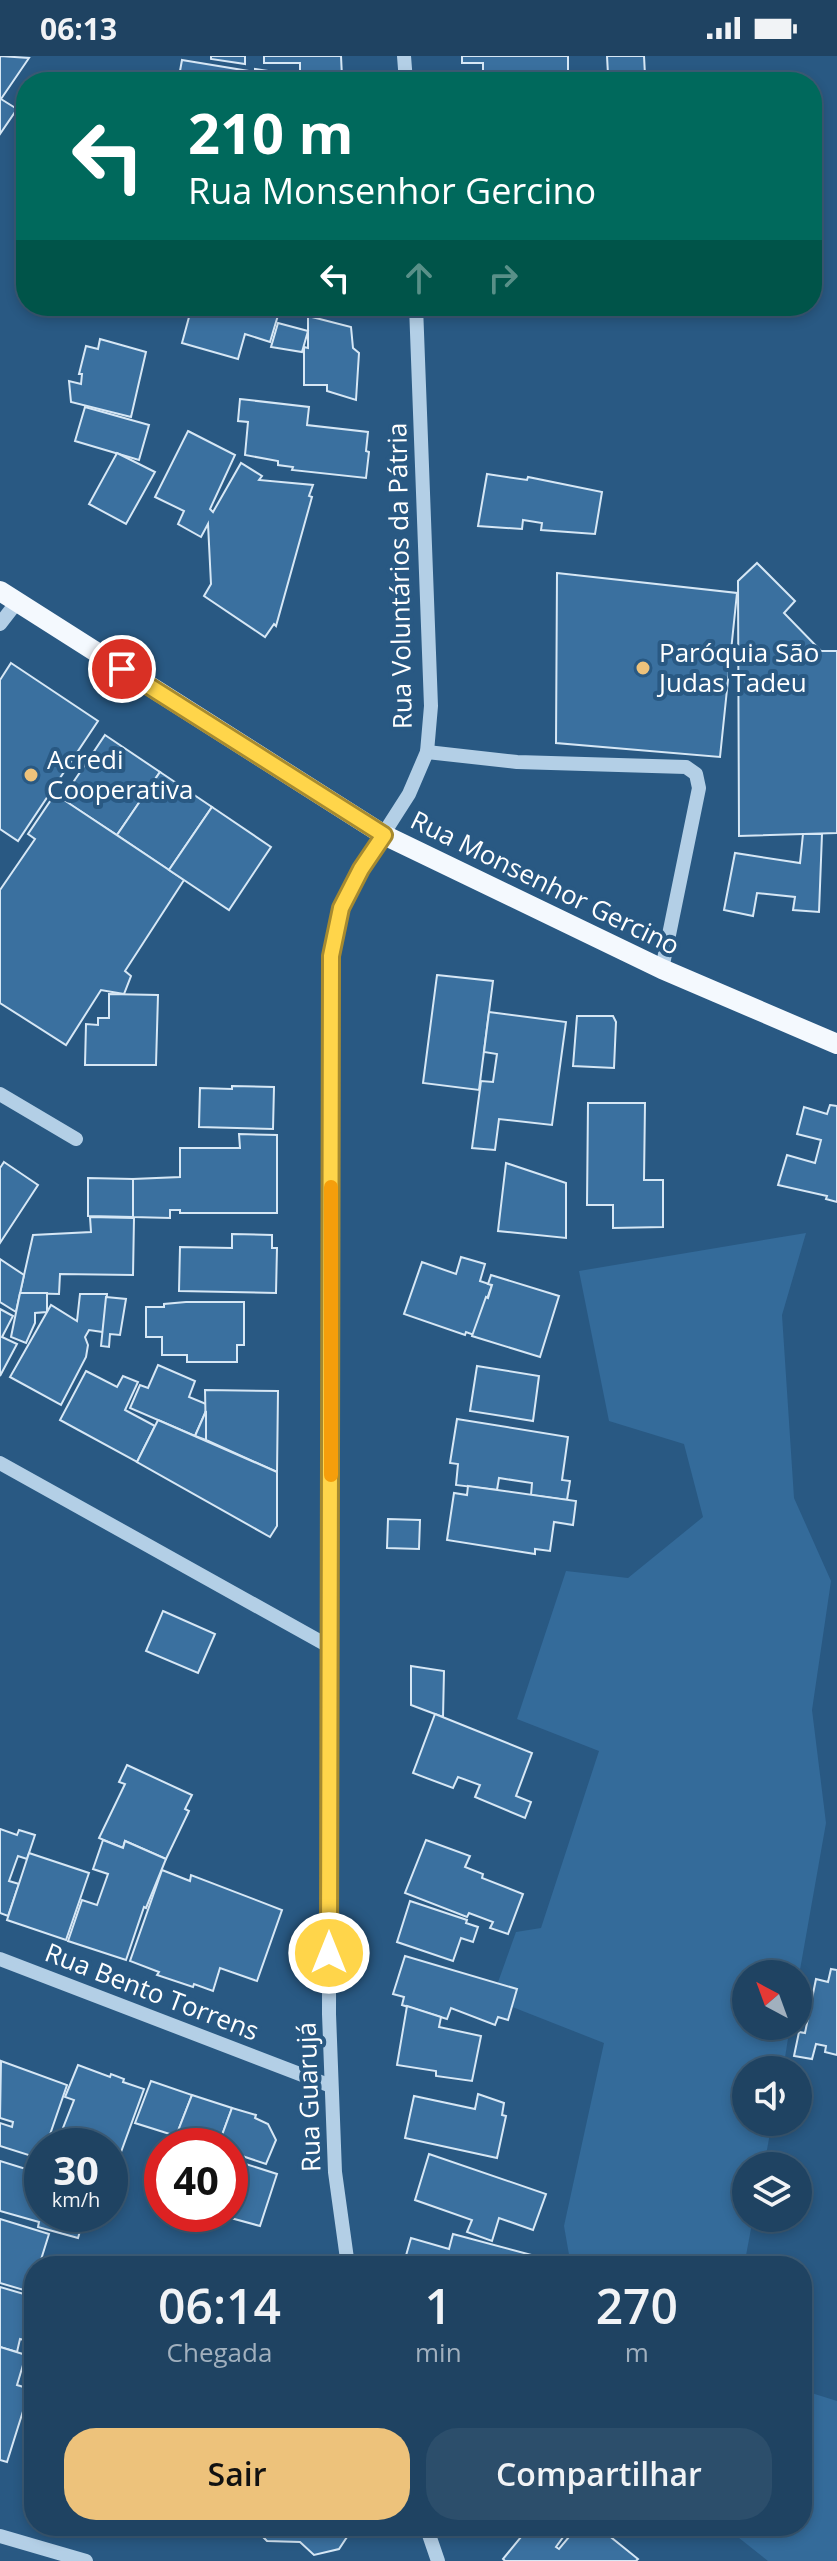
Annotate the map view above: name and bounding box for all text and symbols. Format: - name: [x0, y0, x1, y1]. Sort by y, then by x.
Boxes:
- text: 06:13: [40, 8, 117, 49]
- text: 210 m: [188, 94, 354, 170]
- icon: left: [56, 104, 160, 208]
- text: Rua Monsenhor Gercino: [188, 166, 596, 215]
- icon: left: [313, 256, 357, 300]
- icon: ahead: [397, 256, 441, 300]
- icon: right: [481, 256, 525, 300]
- street label: Rua Voluntários da Pátria: [378, 422, 420, 730]
- place label: Paróquia São Judas Tadeu: [656, 634, 819, 700]
- pin: [88, 635, 156, 703]
- icon: arrive: [100, 647, 144, 691]
- marker: Paróquia São Judas Tadeu: [634, 659, 652, 677]
- place label: Acredi Cooperativa: [47, 741, 194, 807]
- marker: Acredi Cooperativa: [22, 766, 40, 784]
- street label: Rua Monsenhor Gercino: [405, 801, 686, 963]
- position arrow: [287, 1911, 371, 1995]
- street label: Rua Bento Torrens: [40, 1934, 264, 2048]
- north arrow: [732, 1960, 812, 2040]
- map controls: [732, 1960, 812, 2232]
- street label: Rua Guarujá: [287, 2021, 329, 2173]
- button: sound: [732, 2056, 812, 2136]
- speed limit sign: 40: [144, 2128, 248, 2232]
- text: 30: [53, 2142, 99, 2197]
- button: layers: [732, 2152, 812, 2232]
- text: km/h: [52, 2186, 100, 2213]
- text: 06:14: [158, 2273, 281, 2338]
- text: 1: [425, 2273, 452, 2338]
- text: 270: [596, 2273, 678, 2338]
- text: Chegada: [167, 2334, 272, 2370]
- text: min: [415, 2334, 462, 2370]
- text: m: [625, 2334, 649, 2370]
- button: Sair: [64, 2428, 410, 2520]
- button: Compartilhar: [426, 2428, 772, 2520]

